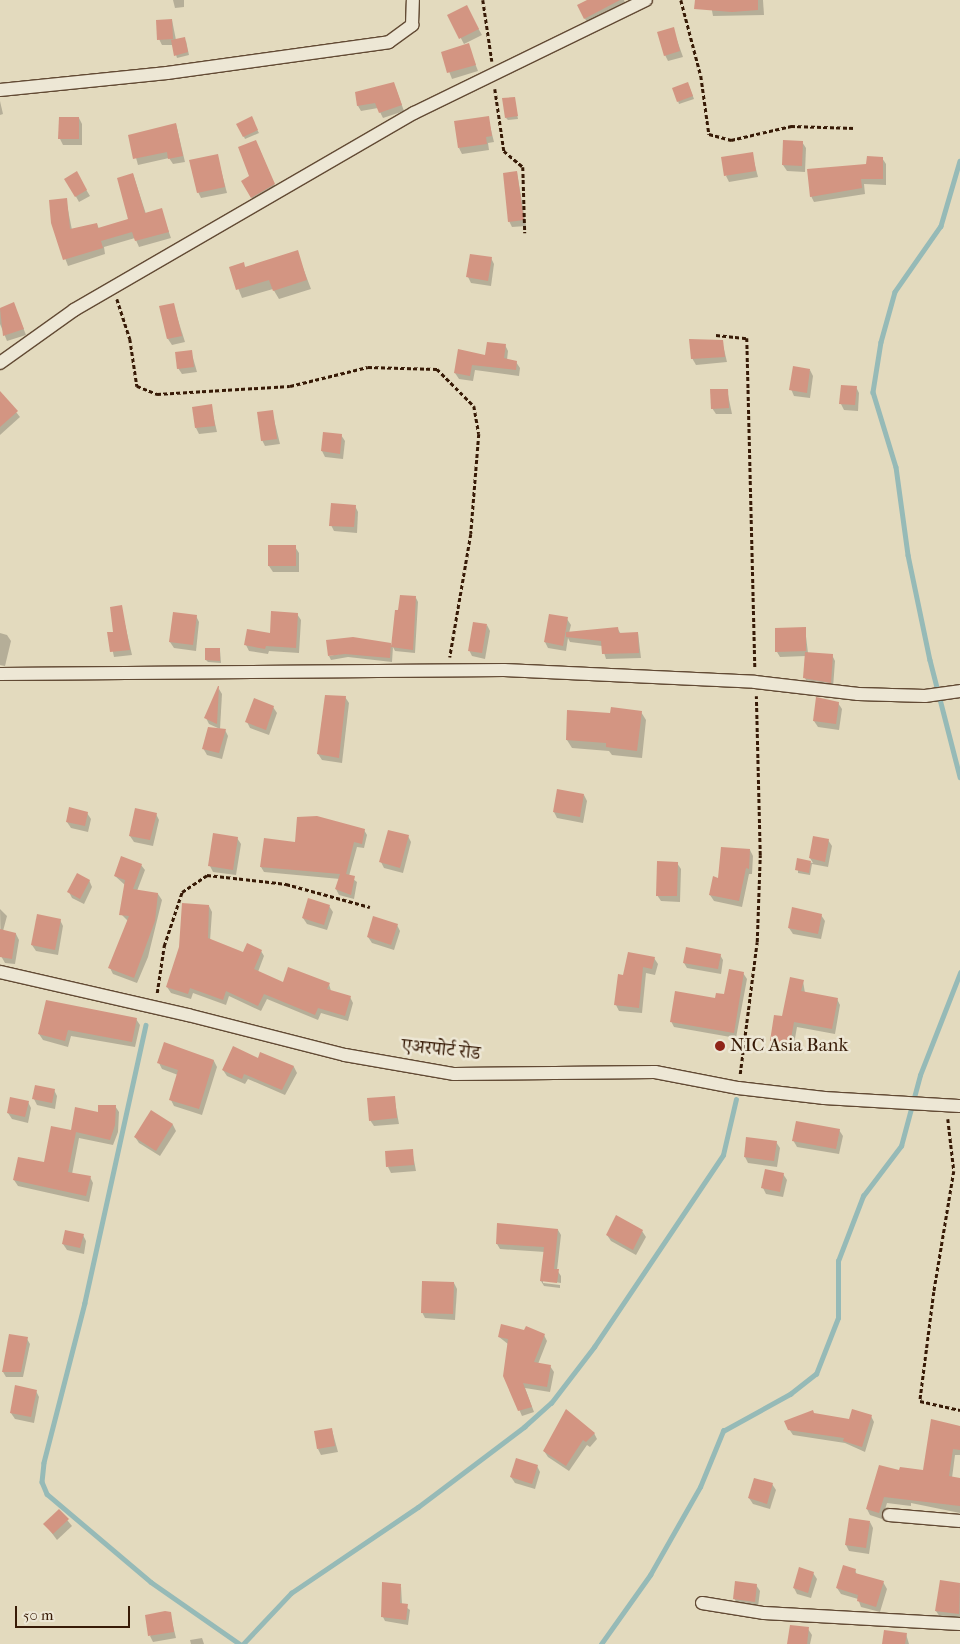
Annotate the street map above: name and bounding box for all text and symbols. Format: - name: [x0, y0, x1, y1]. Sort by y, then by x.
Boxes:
- street label: एअरपोर्ट रोड: [400, 1035, 482, 1065]
- place label: NIC Asia Bank: [730, 1035, 848, 1057]
- marker: NIC Asia Bank: [714, 1040, 726, 1052]
- scale bar: [18, 1596, 132, 1628]
- text: 50 m: [23, 1606, 53, 1624]

